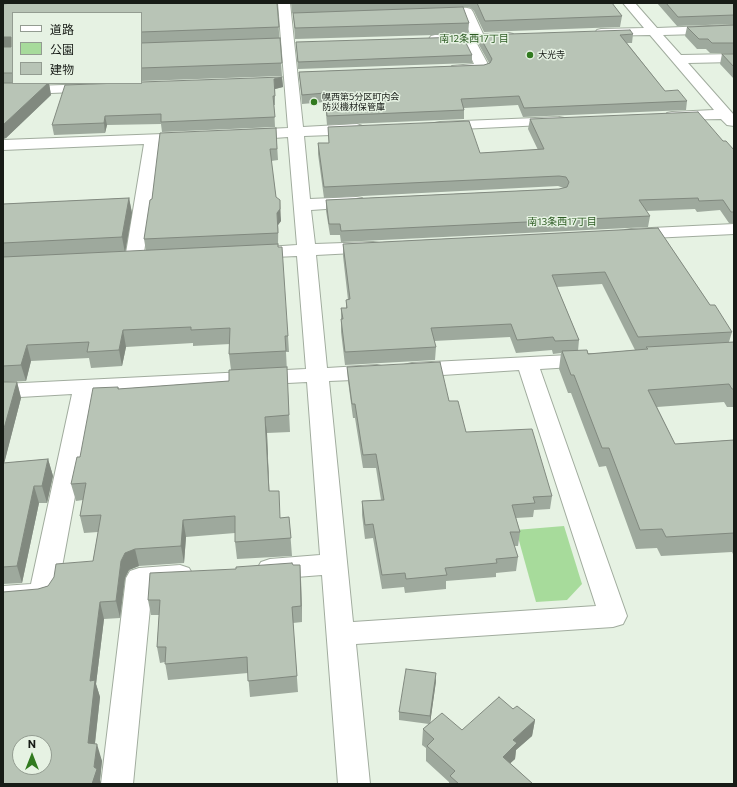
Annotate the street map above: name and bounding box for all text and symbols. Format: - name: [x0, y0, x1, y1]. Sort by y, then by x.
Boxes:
- legend: [12, 12, 142, 84]
- text: 道路: [50, 22, 74, 36]
- district label: 南12条西17丁目: [439, 33, 509, 45]
- text: 公園: [50, 42, 74, 56]
- marker: 大光寺: [525, 50, 535, 60]
- place label: 大光寺: [538, 50, 565, 60]
- text: 建物: [50, 62, 74, 76]
- place label: 幌西第5分区町内会 防災機材保管庫: [322, 92, 399, 113]
- marker: 幌西第5分区町内会 防災機材保管庫: [309, 97, 319, 107]
- district label: 南13条西17丁目: [527, 216, 597, 228]
- north arrow: [12, 735, 52, 775]
- text: N: [28, 737, 36, 750]

